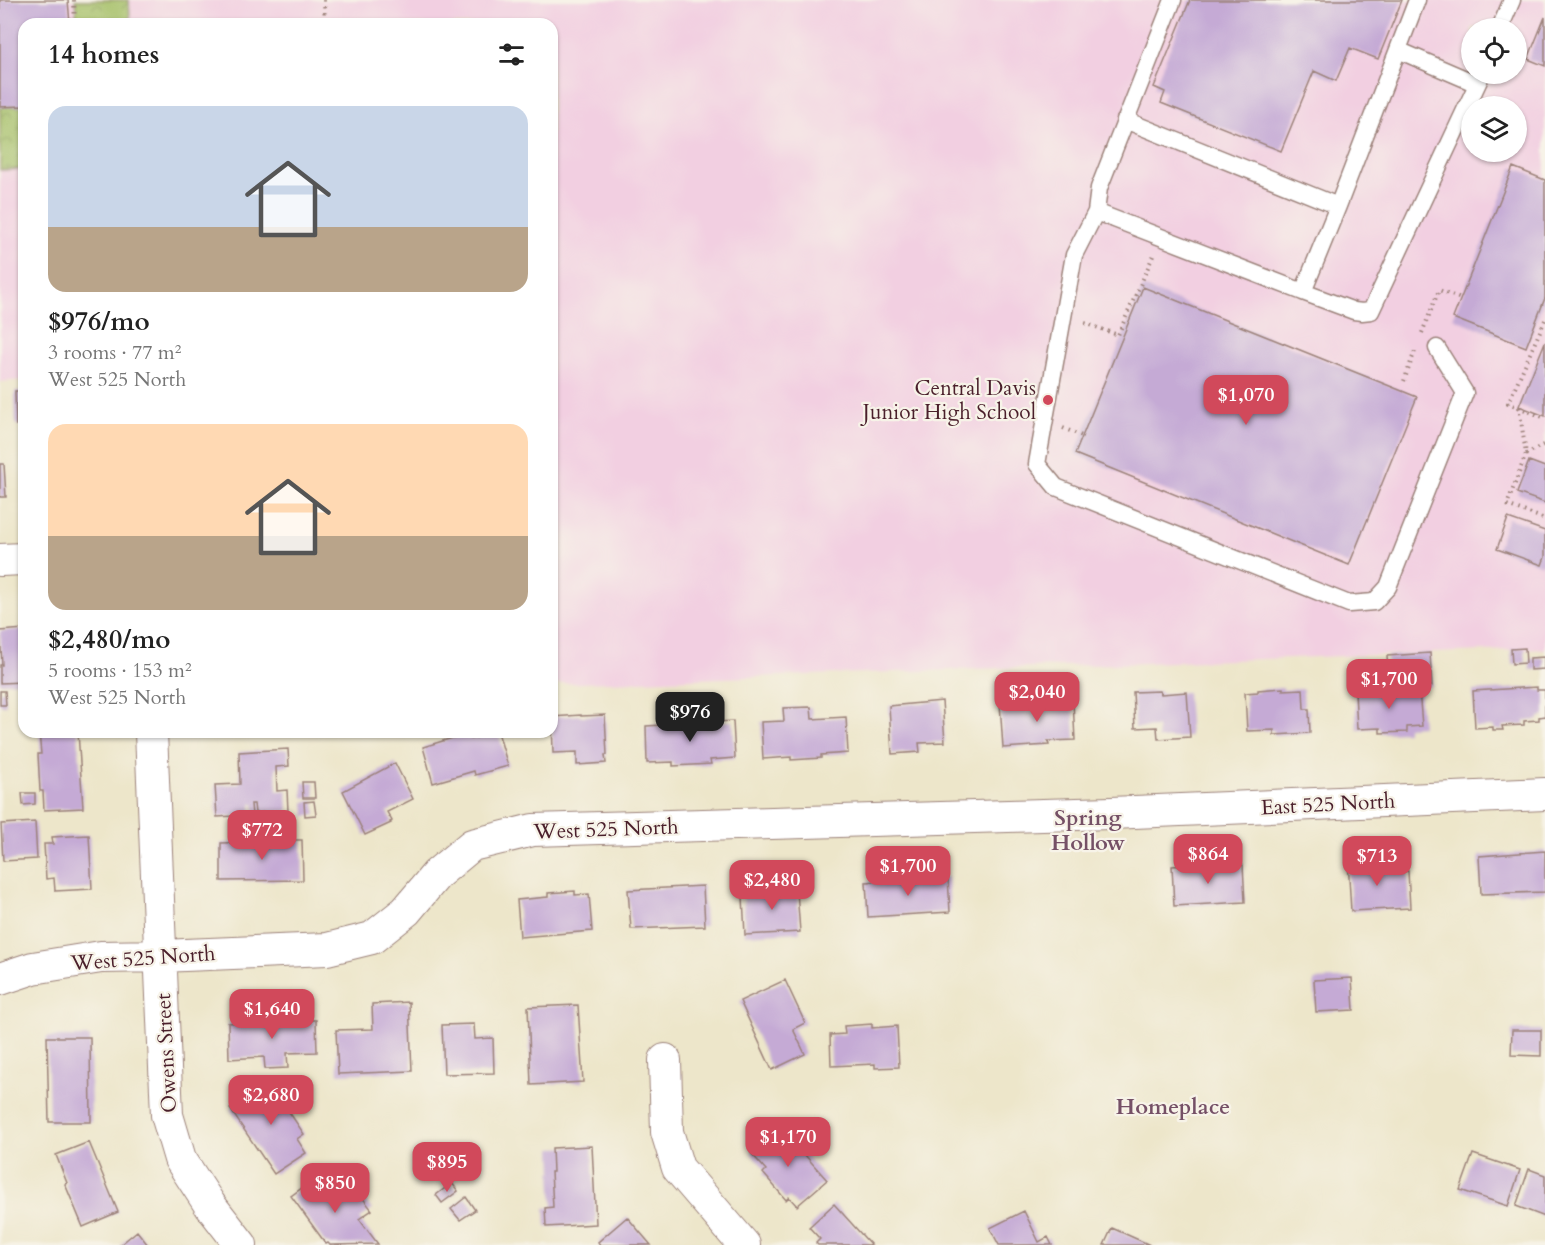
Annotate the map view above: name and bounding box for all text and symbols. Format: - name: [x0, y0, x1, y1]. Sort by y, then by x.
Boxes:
- map controls: [1461, 18, 1527, 162]
- button: locate: [1461, 18, 1527, 84]
- text: 14 homes: [48, 37, 159, 72]
- icon: filters: [495, 38, 528, 71]
- button: layers: [1461, 96, 1527, 162]
- icon: home: [234, 145, 342, 253]
- text: $976/mo: [48, 304, 150, 339]
- text: 3 rooms · 77 m²: [48, 339, 181, 366]
- text: West 525 North: [48, 366, 186, 393]
- place label: Central Davis Junior High School: [860, 374, 1036, 427]
- pin: $1,070: [1197, 375, 1295, 426]
- text: $1,070: [1217, 381, 1275, 408]
- marker: Central Davis Junior High School: [1041, 393, 1055, 407]
- icon: home: [234, 463, 342, 571]
- text: $2,480/mo: [48, 622, 171, 657]
- text: 5 rooms · 153 m²: [48, 657, 192, 684]
- pin: $1,700: [1340, 659, 1438, 710]
- text: $1,700: [1360, 665, 1418, 692]
- pin: $2,040: [988, 672, 1086, 723]
- text: $2,040: [1008, 678, 1066, 705]
- text: West 525 North: [48, 684, 186, 711]
- pin: $976: [654, 692, 726, 743]
- text: $976: [670, 698, 710, 725]
- street label: East 525 North: [1260, 786, 1396, 822]
- district label: Spring Hollow: [1051, 803, 1126, 858]
- pin: $772: [226, 810, 298, 861]
- street label: West 525 North: [532, 812, 679, 847]
- text: $772: [242, 816, 282, 843]
- pin: $864: [1172, 834, 1244, 885]
- pin: $713: [1341, 836, 1413, 887]
- text: $864: [1188, 840, 1228, 867]
- text: $713: [1357, 842, 1397, 869]
- pin: $1,700: [859, 846, 957, 897]
- text: $1,700: [879, 852, 937, 879]
- pin: $2,480: [723, 860, 821, 911]
- text: $2,480: [743, 866, 801, 893]
- street label: West 525 North: [69, 939, 217, 978]
- pin: $1,640: [223, 989, 321, 1040]
- street label: Owens Street: [149, 992, 184, 1113]
- text: $1,640: [243, 995, 301, 1022]
- pin: $2,680: [222, 1075, 320, 1126]
- text: $2,680: [242, 1081, 300, 1108]
- district label: Homeplace: [1116, 1092, 1230, 1122]
- pin: $1,170: [739, 1117, 837, 1168]
- text: $1,170: [759, 1123, 817, 1150]
- pin: $895: [411, 1142, 483, 1193]
- text: $895: [427, 1148, 467, 1175]
- pin: $850: [299, 1163, 371, 1214]
- text: $850: [315, 1169, 355, 1196]

